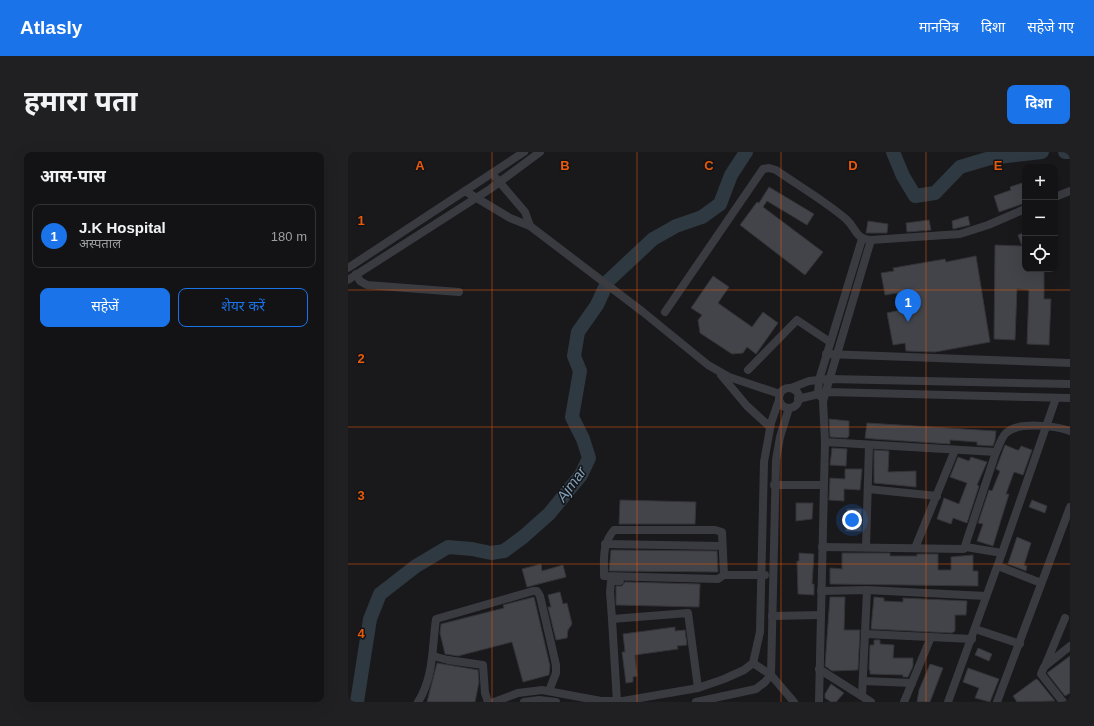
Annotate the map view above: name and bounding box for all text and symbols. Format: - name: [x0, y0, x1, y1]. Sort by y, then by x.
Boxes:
- text: Atlasly: [20, 17, 82, 38]
- text: मानचित्र: [919, 19, 959, 35]
- text: दिशा: [981, 19, 1005, 35]
- text: सहेजे गए: [1027, 19, 1074, 35]
- button: दिशा: [1007, 85, 1070, 124]
- text: हमारा पता: [24, 86, 138, 117]
- text: A: [415, 158, 425, 173]
- text: B: [560, 158, 570, 173]
- text: C: [704, 158, 714, 173]
- text: D: [848, 158, 858, 173]
- text: E: [994, 158, 1003, 173]
- map controls: [1022, 164, 1058, 272]
- button: +: [1022, 164, 1058, 200]
- text: आस-पास: [40, 167, 106, 186]
- button: −: [1022, 200, 1058, 236]
- text: 1: [357, 213, 365, 228]
- text: J.K Hospital: [79, 219, 166, 236]
- text: 1: [50, 229, 58, 244]
- text: 180 m: [271, 229, 307, 244]
- text: अस्पताल: [79, 236, 121, 251]
- button: locate: [1022, 236, 1058, 272]
- button: सहेजें: [40, 288, 170, 327]
- button: शेयर करें: [178, 288, 308, 327]
- pin: 1: [895, 289, 921, 322]
- text: 2: [357, 351, 365, 366]
- water label: Ajmar: [552, 462, 590, 506]
- text: 3: [357, 488, 365, 503]
- your location: [842, 510, 862, 530]
- text: 4: [357, 626, 365, 641]

